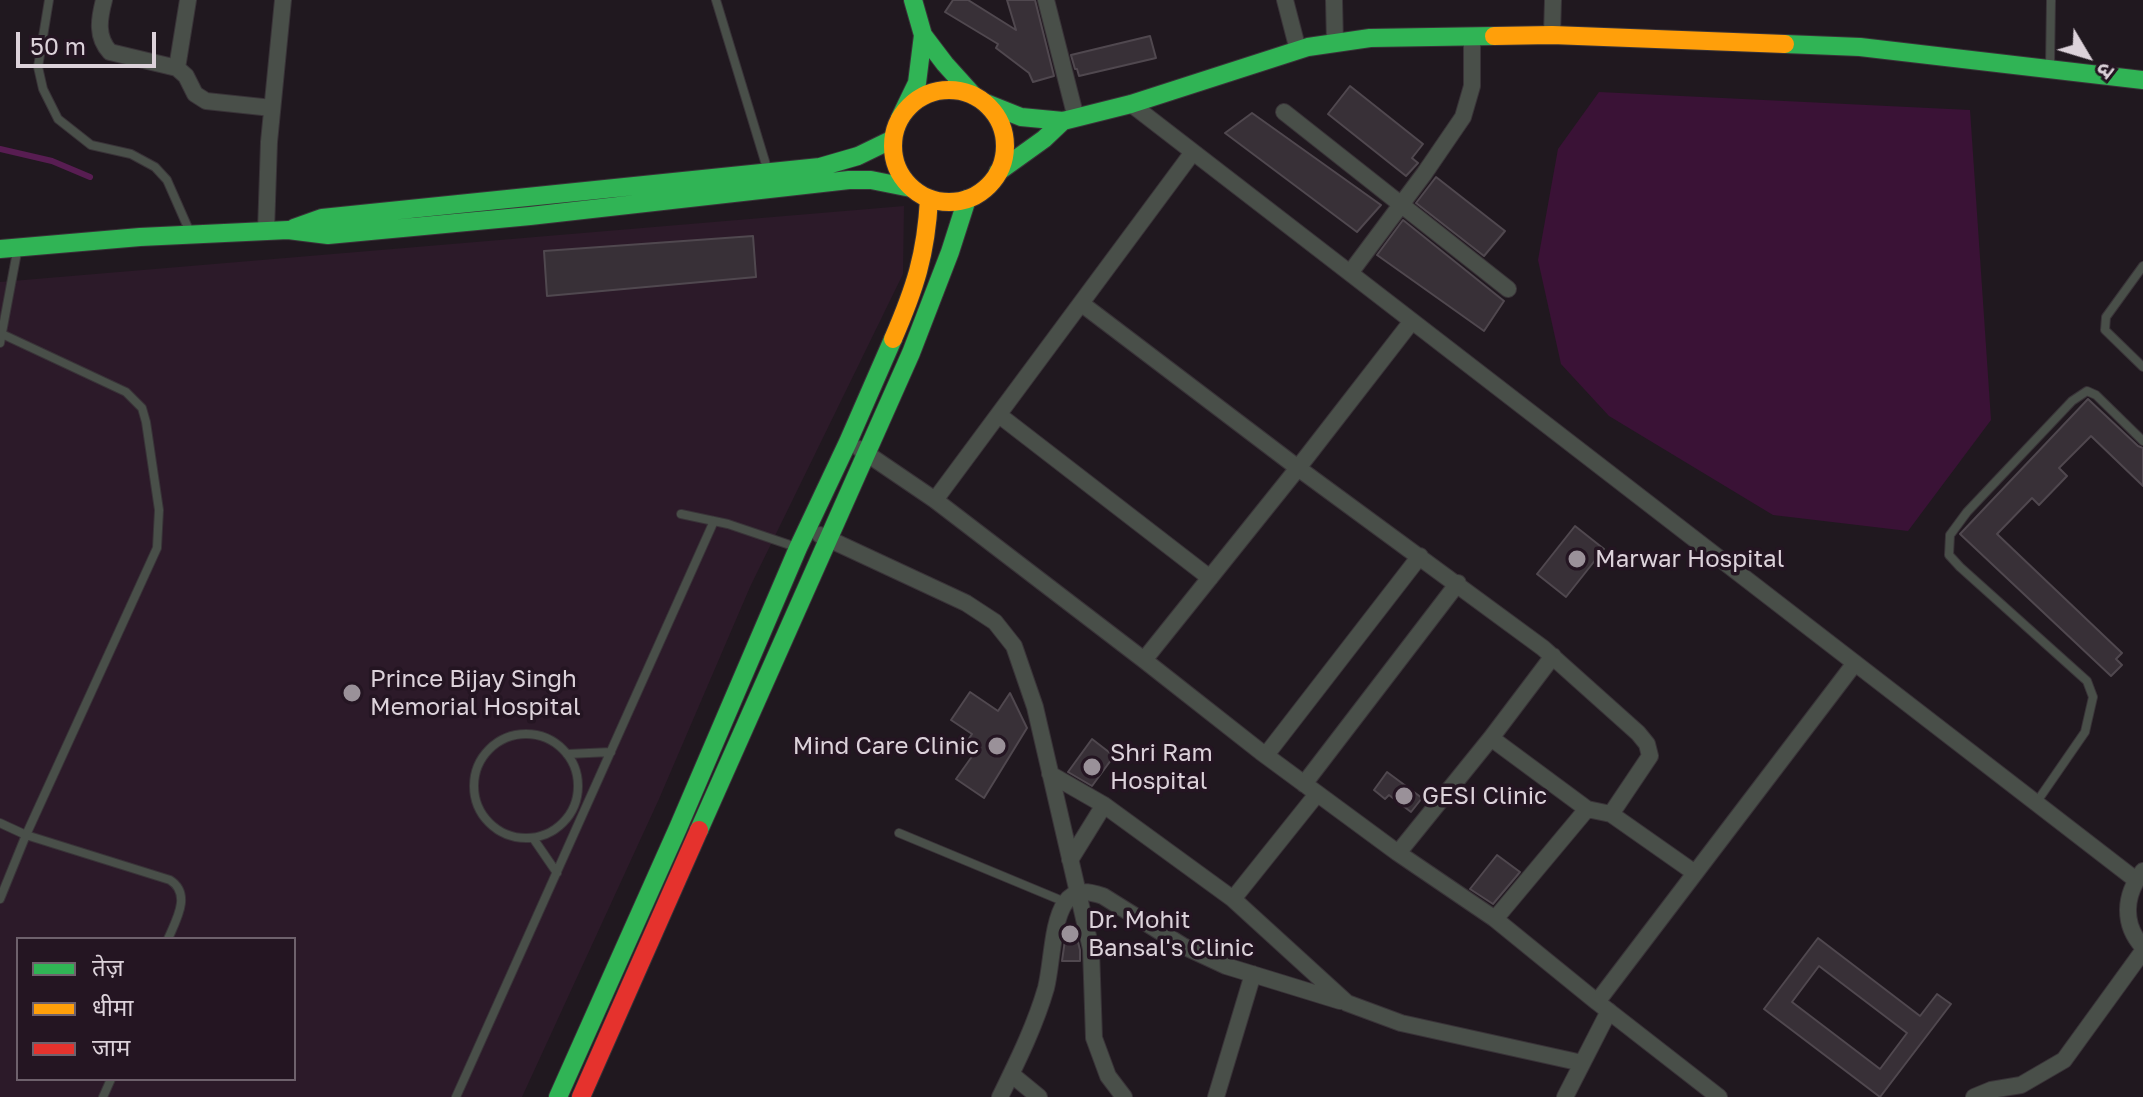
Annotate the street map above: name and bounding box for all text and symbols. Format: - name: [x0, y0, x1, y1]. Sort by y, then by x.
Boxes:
- scale bar: [20, 16, 160, 66]
- north arrow: [2047, 16, 2127, 96]
- text: 50 m: [30, 31, 86, 60]
- text: उ: [2092, 58, 2121, 84]
- place label: Marwar Hospital: [1595, 545, 1784, 573]
- marker: Marwar Hospital: [1566, 548, 1588, 570]
- place label: Prince Bijay Singh Memorial Hospital: [370, 665, 581, 721]
- marker: Prince Bijay Singh Memorial Hospital: [341, 682, 363, 704]
- place label: Mind Care Clinic: [793, 732, 979, 760]
- marker: Mind Care Clinic: [986, 735, 1008, 757]
- place label: Shri Ram Hospital: [1110, 739, 1213, 795]
- marker: Shri Ram Hospital: [1081, 756, 1103, 778]
- place label: GESI Clinic: [1422, 782, 1547, 810]
- marker: GESI Clinic: [1393, 785, 1415, 807]
- place label: Dr. Mohit Bansal's Clinic: [1088, 906, 1254, 962]
- marker: Dr. Mohit Bansal's Clinic: [1059, 923, 1081, 945]
- legend: [16, 937, 296, 1081]
- text: तेज़: [92, 952, 124, 981]
- text: धीमा: [92, 992, 134, 1021]
- text: जाम: [92, 1032, 130, 1061]

